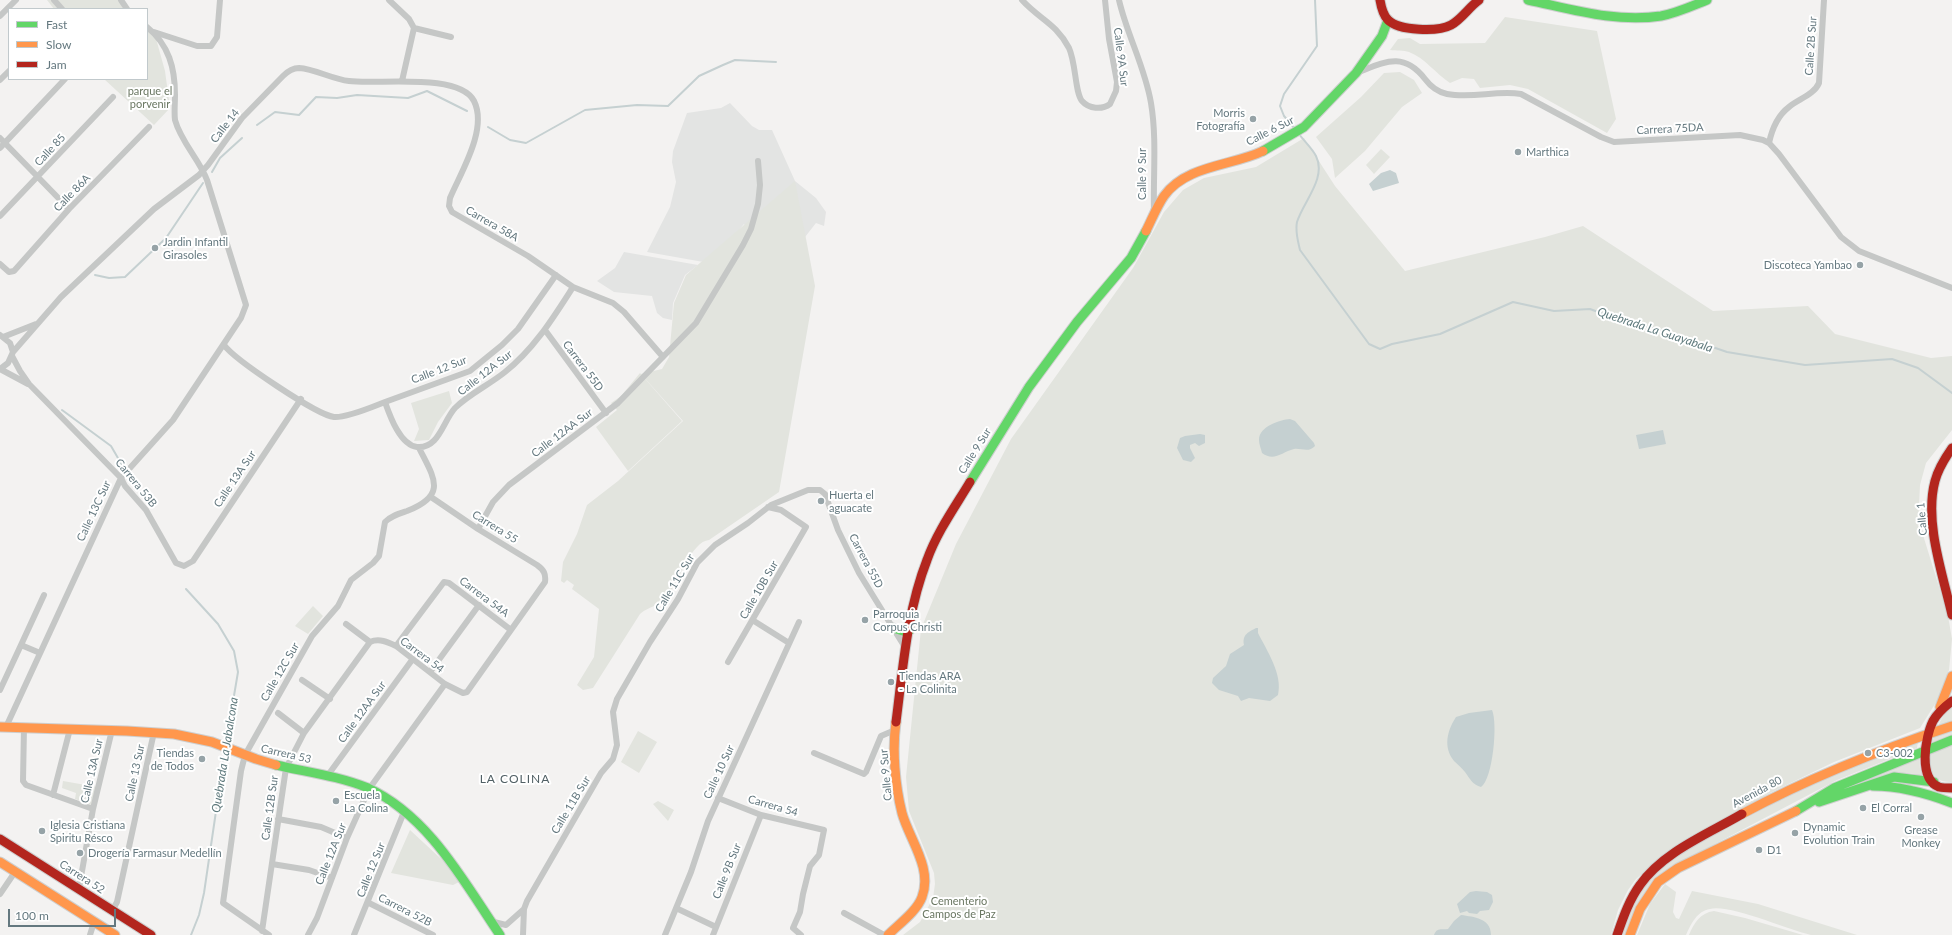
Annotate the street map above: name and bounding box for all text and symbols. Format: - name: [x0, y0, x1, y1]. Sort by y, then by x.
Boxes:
- legend: [8, 8, 148, 80]
- street label: Calle 2B Sur: [1802, 16, 1820, 76]
- text: Fast: [46, 17, 67, 32]
- street label: Calle 9A Sur: [1111, 27, 1131, 87]
- text: Slow: [46, 37, 71, 52]
- text: Jam: [46, 57, 67, 72]
- park label: parque el porvenir: [128, 84, 172, 110]
- street label: Calle 14: [208, 106, 242, 146]
- place label: Morris Fotografía: [1196, 106, 1245, 132]
- street label: Calle 6 Sur: [1244, 113, 1296, 149]
- marker: Morris Fotografía: [1248, 114, 1258, 124]
- street label: Carrera 75DA: [1636, 121, 1704, 137]
- street label: Calle 85: [32, 131, 68, 169]
- place label: Marthica: [1526, 145, 1569, 159]
- marker: Marthica: [1513, 147, 1523, 157]
- street label: Calle 9 Sur: [1135, 148, 1149, 200]
- street label: Calle 86A: [51, 172, 93, 214]
- street label: Carrera 58A: [463, 204, 521, 244]
- place label: Jardin Infantil Girasoles: [163, 235, 228, 261]
- marker: Jardin Infantil Girasoles: [150, 243, 160, 253]
- place label: Discoteca Yambao: [1764, 258, 1852, 272]
- marker: Discoteca Yambao: [1855, 260, 1865, 270]
- water label: Quebrada La Guayabala: [1595, 305, 1715, 355]
- street label: Carrera 55D: [560, 338, 606, 394]
- street label: Calle 12A Sur: [455, 348, 515, 398]
- street label: Calle 12 Sur: [409, 353, 469, 387]
- street label: Calle 12AA Sur: [529, 406, 595, 460]
- street label: Calle 9 Sur: [956, 426, 994, 476]
- street label: Calle 13A Sur: [211, 448, 259, 510]
- street label: Carrera 53B: [112, 456, 160, 510]
- street label: Calle 13C Sur: [74, 479, 114, 543]
- place label: Huerta el aguacate: [829, 488, 874, 514]
- marker: Huerta el aguacate: [816, 496, 826, 506]
- street label: Calle 1: [1914, 502, 1930, 536]
- street label: Carrera 55: [470, 508, 520, 546]
- street label: Carrera 55D: [846, 532, 886, 590]
- street label: Calle 11C Sur: [652, 552, 698, 614]
- street label: Calle 10B Sur: [737, 558, 781, 622]
- street label: Carrera 54A: [457, 574, 511, 620]
- place label: Parroquia Corpus Christi: [873, 607, 942, 633]
- marker: Parroquia Corpus Christi: [860, 615, 870, 625]
- street label: Carrera 54: [398, 634, 446, 676]
- street label: Calle 12C Sur: [258, 640, 302, 704]
- place label: Tiendas ARA - La Colinita: [899, 669, 961, 695]
- marker: Tiendas ARA - La Colinita: [886, 677, 896, 687]
- street label: Calle 12AA Sur: [335, 679, 389, 745]
- water label: Quebrada La Jabalcona: [209, 696, 241, 814]
- street label: Calle 13A Sur: [78, 738, 106, 804]
- street label: Carrera 53: [259, 742, 313, 766]
- street label: Calle 13 Sur: [122, 743, 148, 803]
- street label: Calle 10 Sur: [701, 743, 737, 801]
- place label: Tiendas de Todos: [151, 746, 194, 772]
- place label: C3-002: [1876, 746, 1913, 760]
- marker: C3-002: [1863, 748, 1873, 758]
- street label: Calle 9 Sur: [877, 749, 895, 801]
- marker: Tiendas de Todos: [197, 754, 207, 764]
- district label: LA COLINA: [480, 772, 550, 786]
- street label: Avenida 80: [1730, 773, 1784, 811]
- street label: Calle 11B Sur: [549, 774, 593, 836]
- street label: Calle 12B Sur: [259, 775, 281, 841]
- place label: Escuela La Colina: [344, 788, 388, 814]
- street label: Carrera 54: [746, 793, 800, 819]
- marker: Escuela La Colina: [331, 796, 341, 806]
- place label: El Corral: [1871, 801, 1912, 815]
- marker: El Corral: [1858, 803, 1868, 813]
- marker: Grease Monkey: [1916, 812, 1926, 822]
- place label: Iglesia Cristiana Spiritu Résco: [50, 818, 125, 844]
- place label: Dynamic Evolution Train: [1803, 820, 1875, 846]
- street label: Calle 12A Sur: [313, 821, 349, 887]
- place label: Grease Monkey: [1901, 823, 1941, 849]
- marker: Iglesia Cristiana Spiritu Résco: [37, 826, 47, 836]
- marker: Dynamic Evolution Train: [1790, 828, 1800, 838]
- street label: Calle 12 Sur: [354, 841, 388, 899]
- street label: Calle 9B Sur: [710, 841, 744, 901]
- place label: D1: [1767, 843, 1782, 857]
- marker: D1: [1754, 845, 1764, 855]
- place label: Drogería Farmasur Medellín: [88, 846, 222, 860]
- marker: Drogería Farmasur Medellín: [75, 848, 85, 858]
- street label: Carrera 52: [57, 857, 107, 897]
- street label: Carrera 52B: [376, 891, 434, 929]
- park label: Cementerio Campos de Paz: [922, 894, 996, 920]
- scale bar: [10, 901, 118, 927]
- text: 100 m: [15, 908, 49, 923]

